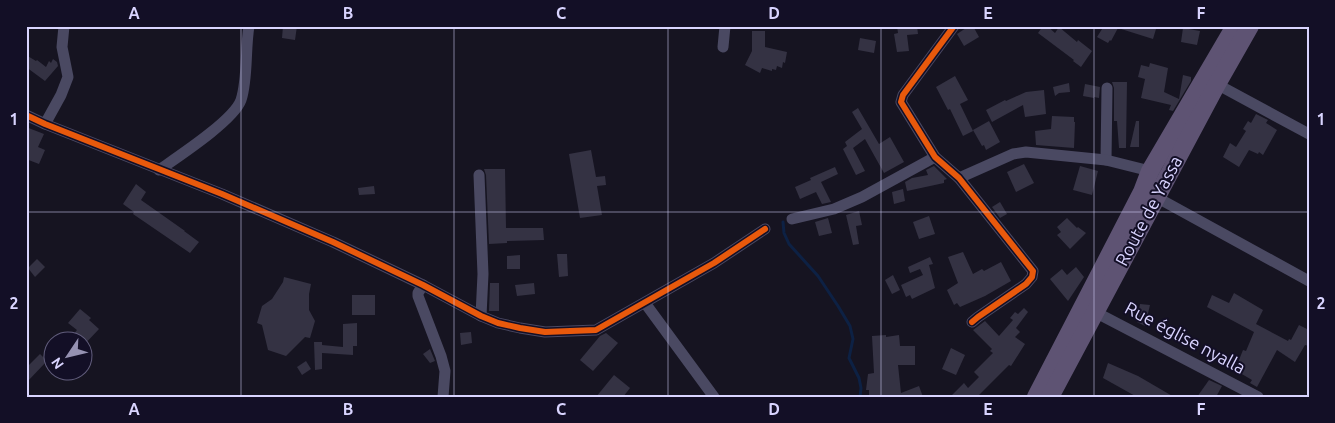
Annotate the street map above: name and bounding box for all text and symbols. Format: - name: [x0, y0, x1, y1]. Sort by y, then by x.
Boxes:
- text: A: [128, 4, 140, 22]
- text: B: [343, 4, 353, 22]
- text: C: [556, 4, 566, 22]
- text: D: [768, 4, 780, 22]
- text: E: [983, 4, 993, 22]
- text: F: [1197, 4, 1206, 22]
- text: 1: [9, 110, 19, 128]
- text: 1: [1316, 110, 1326, 128]
- street label: Route de Yassa: [1111, 152, 1185, 269]
- text: 2: [9, 294, 19, 312]
- text: 2: [1316, 294, 1326, 312]
- street label: Rue église nyalla: [1122, 297, 1249, 377]
- north arrow: [42, 330, 92, 380]
- text: N: [48, 355, 67, 372]
- text: A: [128, 400, 140, 418]
- text: B: [343, 400, 353, 418]
- text: C: [556, 400, 566, 418]
- text: D: [768, 400, 780, 418]
- text: E: [983, 400, 993, 418]
- text: F: [1197, 400, 1206, 418]

